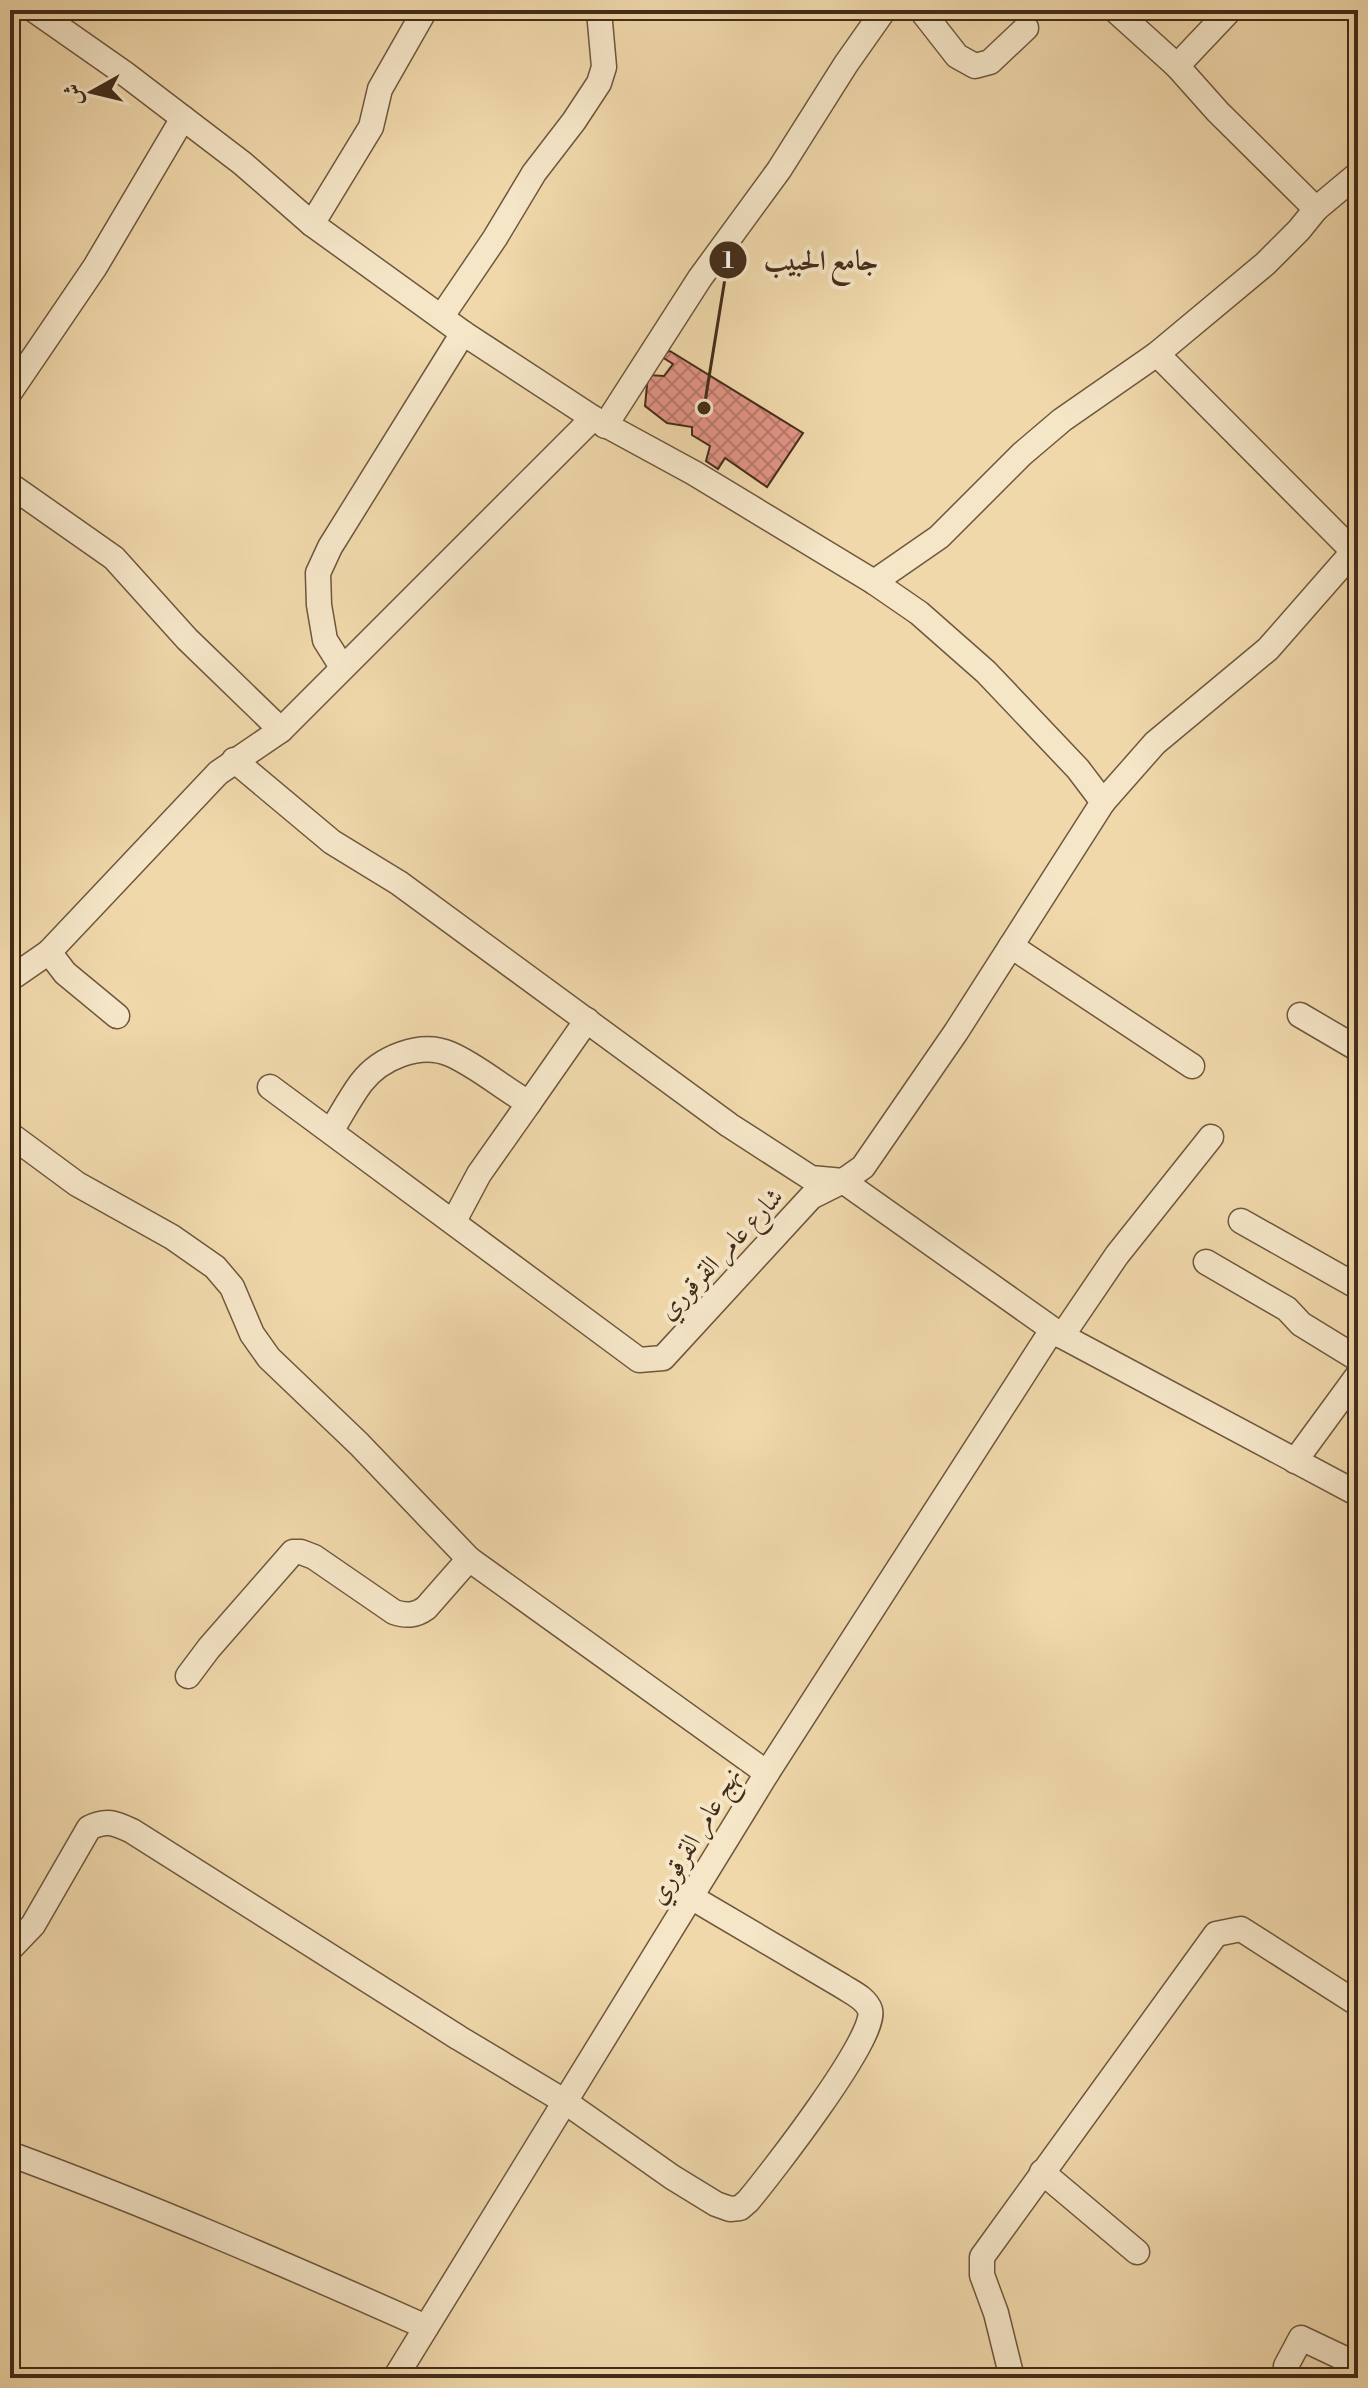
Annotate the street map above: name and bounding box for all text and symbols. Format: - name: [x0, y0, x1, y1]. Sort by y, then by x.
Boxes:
- north arrow: [52, 52, 132, 132]
- text: ش: [59, 82, 89, 107]
- callout: جامع الحبيب: [708, 234, 894, 286]
- text: جامع الحبيب: [764, 244, 878, 287]
- text: 1: [722, 246, 734, 276]
- street label: شارع عامر القرقوري: [652, 1181, 794, 1330]
- street label: نهج عامر القرقوري: [642, 1762, 754, 1914]

